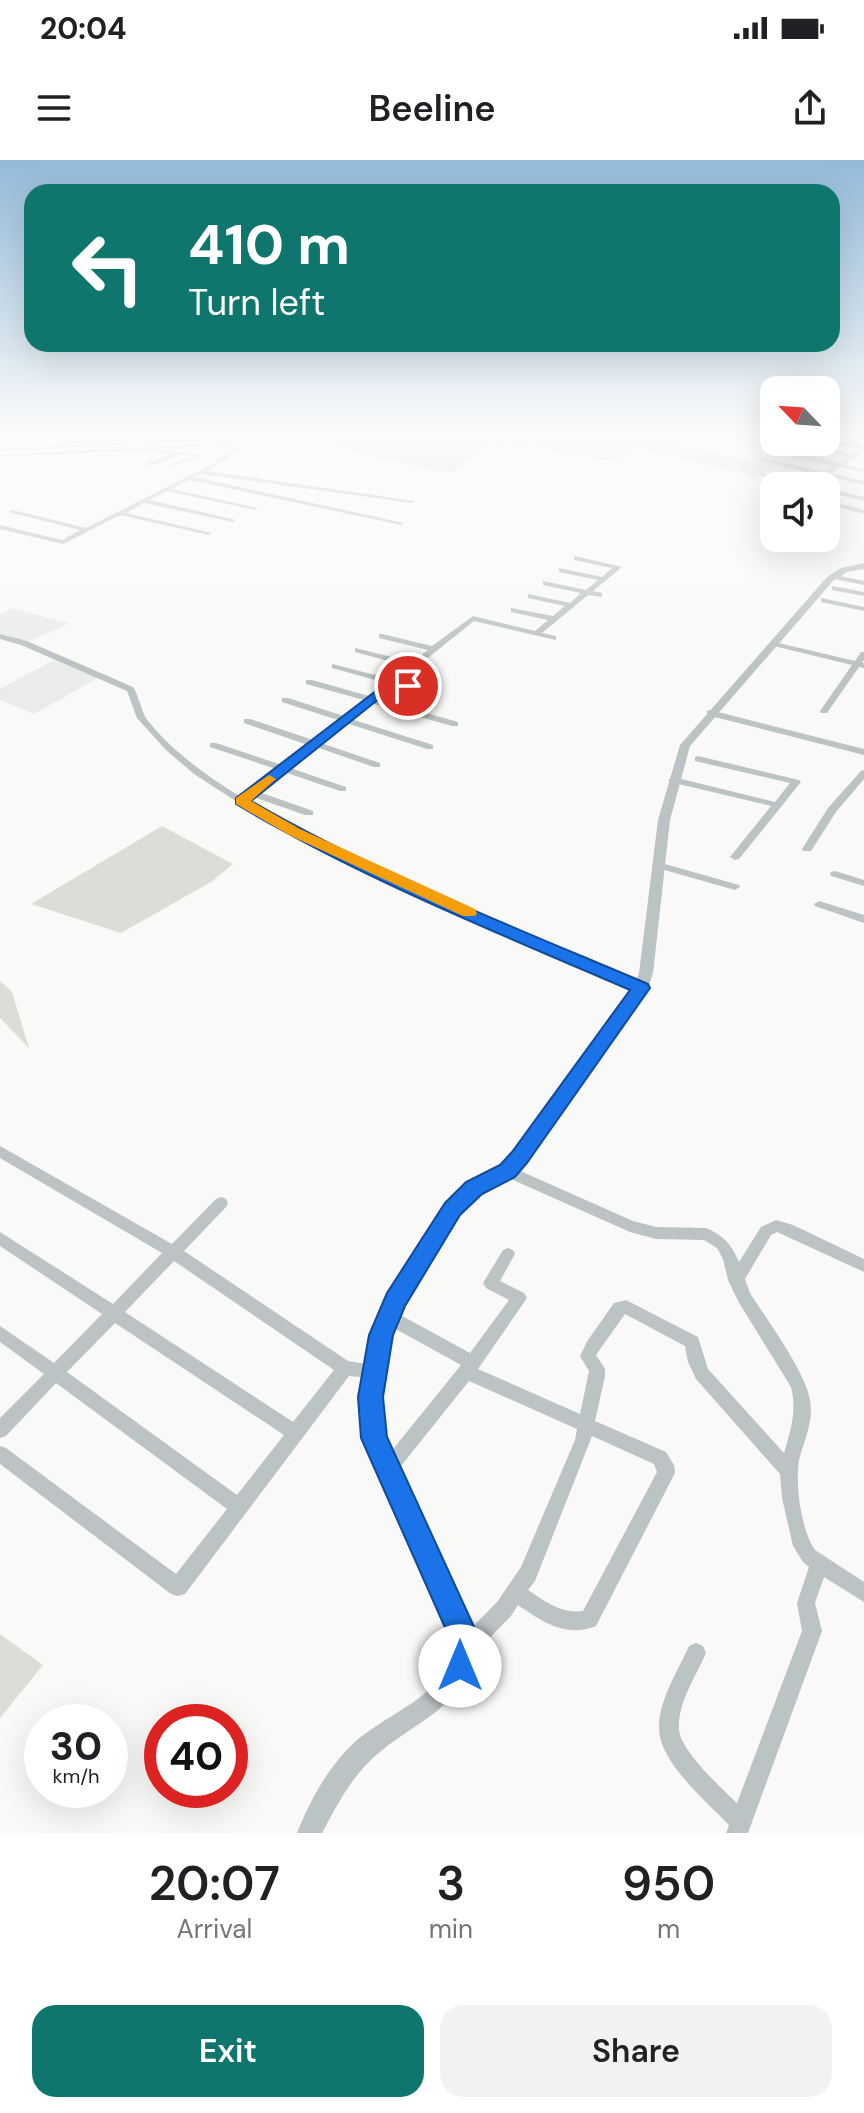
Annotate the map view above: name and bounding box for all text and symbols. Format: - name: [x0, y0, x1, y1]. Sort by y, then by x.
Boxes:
- text: 20:04: [40, 9, 127, 48]
- text: Beeline: [369, 85, 495, 132]
- icon: menu: [32, 86, 76, 130]
- icon: share: [788, 86, 832, 130]
- text: 410 m: [188, 208, 350, 281]
- icon: left: [56, 216, 160, 320]
- text: Turn left: [188, 279, 325, 326]
- north arrow: [760, 376, 840, 456]
- map controls: [760, 376, 840, 552]
- button: sound: [760, 472, 840, 552]
- pin: [374, 652, 442, 720]
- icon: arrive: [386, 664, 430, 708]
- position arrow: [418, 1624, 502, 1708]
- speed limit sign: 40: [144, 1704, 248, 1808]
- text: 30: [50, 1720, 102, 1772]
- text: km/h: [52, 1763, 100, 1789]
- text: 20:07: [149, 1852, 280, 1915]
- text: 3: [436, 1852, 465, 1915]
- text: 950: [622, 1852, 715, 1915]
- text: Arrival: [176, 1912, 252, 1946]
- text: min: [429, 1912, 473, 1946]
- text: m: [657, 1912, 680, 1946]
- button: Exit: [32, 2005, 424, 2097]
- button: Share: [440, 2005, 832, 2097]

